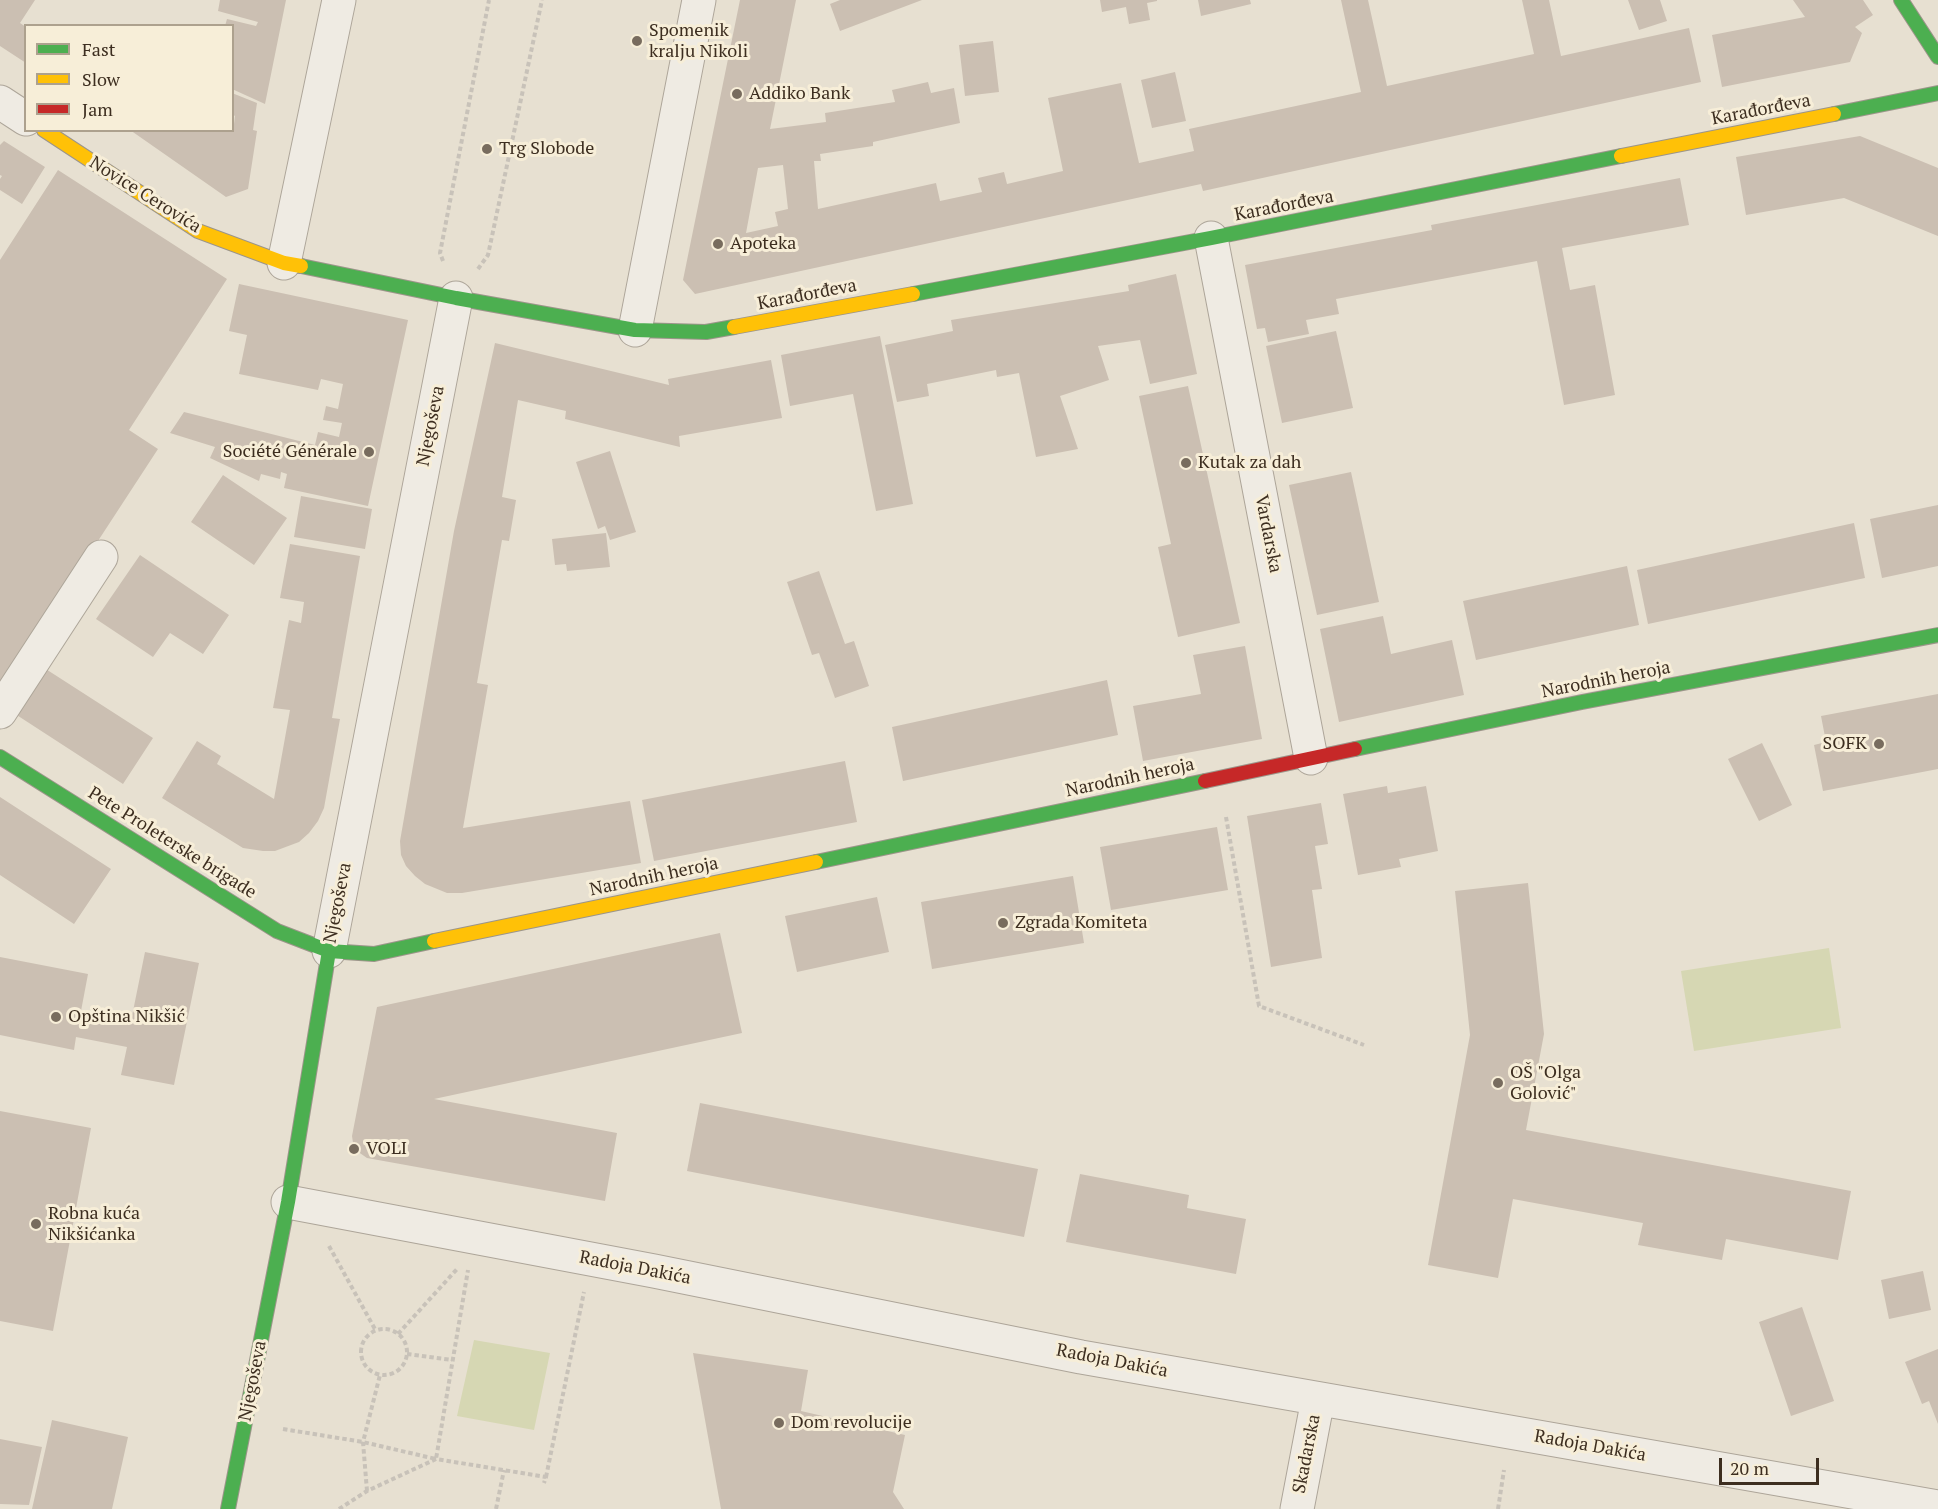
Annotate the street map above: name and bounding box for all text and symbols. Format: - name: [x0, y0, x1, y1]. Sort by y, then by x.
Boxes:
- place label: Spomenik kralju Nikoli: [649, 20, 748, 63]
- legend: [24, 24, 234, 132]
- marker: Spomenik kralju Nikoli: [630, 34, 644, 48]
- text: Fast: [82, 37, 115, 61]
- text: Slow: [82, 67, 120, 91]
- place label: Addiko Bank: [749, 83, 850, 105]
- marker: Addiko Bank: [730, 87, 744, 101]
- street label: Karađorđeva: [1710, 90, 1812, 130]
- text: Jam: [82, 97, 113, 121]
- place label: Trg Slobode: [499, 138, 594, 160]
- marker: Trg Slobode: [480, 142, 494, 156]
- street label: Novice Cerovića: [85, 152, 205, 238]
- street label: Karađorđeva: [1233, 186, 1335, 226]
- place label: Apoteka: [730, 233, 796, 255]
- marker: Apoteka: [711, 237, 725, 251]
- street label: Karađorđeva: [756, 275, 858, 315]
- street label: Njegoševa: [413, 384, 449, 468]
- place label: Société Générale: [223, 441, 357, 463]
- marker: Société Générale: [362, 445, 376, 459]
- place label: Kutak za dah: [1198, 452, 1301, 474]
- marker: Kutak za dah: [1179, 456, 1193, 470]
- street label: Vardarska: [1250, 493, 1286, 575]
- street label: Narodnih heroja: [1540, 657, 1672, 703]
- place label: SOFK: [1823, 733, 1867, 755]
- marker: SOFK: [1872, 737, 1886, 751]
- street label: Narodnih heroja: [1064, 754, 1196, 802]
- street label: Pete Proleterske brigade: [84, 782, 260, 904]
- street label: Narodnih heroja: [588, 853, 720, 901]
- street label: Njegoševa: [320, 861, 356, 945]
- place label: Zgrada Komiteta: [1015, 912, 1148, 934]
- marker: Zgrada Komiteta: [996, 916, 1010, 930]
- place label: Opština Nikšić: [68, 1006, 185, 1028]
- marker: Opština Nikšić: [49, 1010, 63, 1024]
- place label: OŠ "Olga Golović": [1510, 1062, 1581, 1104]
- marker: OŠ "Olga Golović": [1491, 1076, 1505, 1090]
- place label: VOLI: [366, 1138, 407, 1160]
- marker: VOLI: [347, 1142, 361, 1156]
- place label: Robna kuća Nikšićanka: [48, 1203, 140, 1246]
- marker: Robna kuća Nikšićanka: [29, 1217, 43, 1231]
- street label: Radoja Dakića: [577, 1247, 693, 1289]
- street label: Njegoševa: [235, 1339, 271, 1423]
- street label: Radoja Dakića: [1054, 1340, 1170, 1382]
- place label: Dom revolucije: [791, 1412, 912, 1434]
- street label: Skadarska: [1289, 1413, 1325, 1495]
- marker: Dom revolucije: [772, 1416, 786, 1430]
- street label: Radoja Dakića: [1532, 1426, 1648, 1466]
- scale bar: [1722, 1446, 1822, 1484]
- text: 20 m: [1730, 1456, 1769, 1480]

